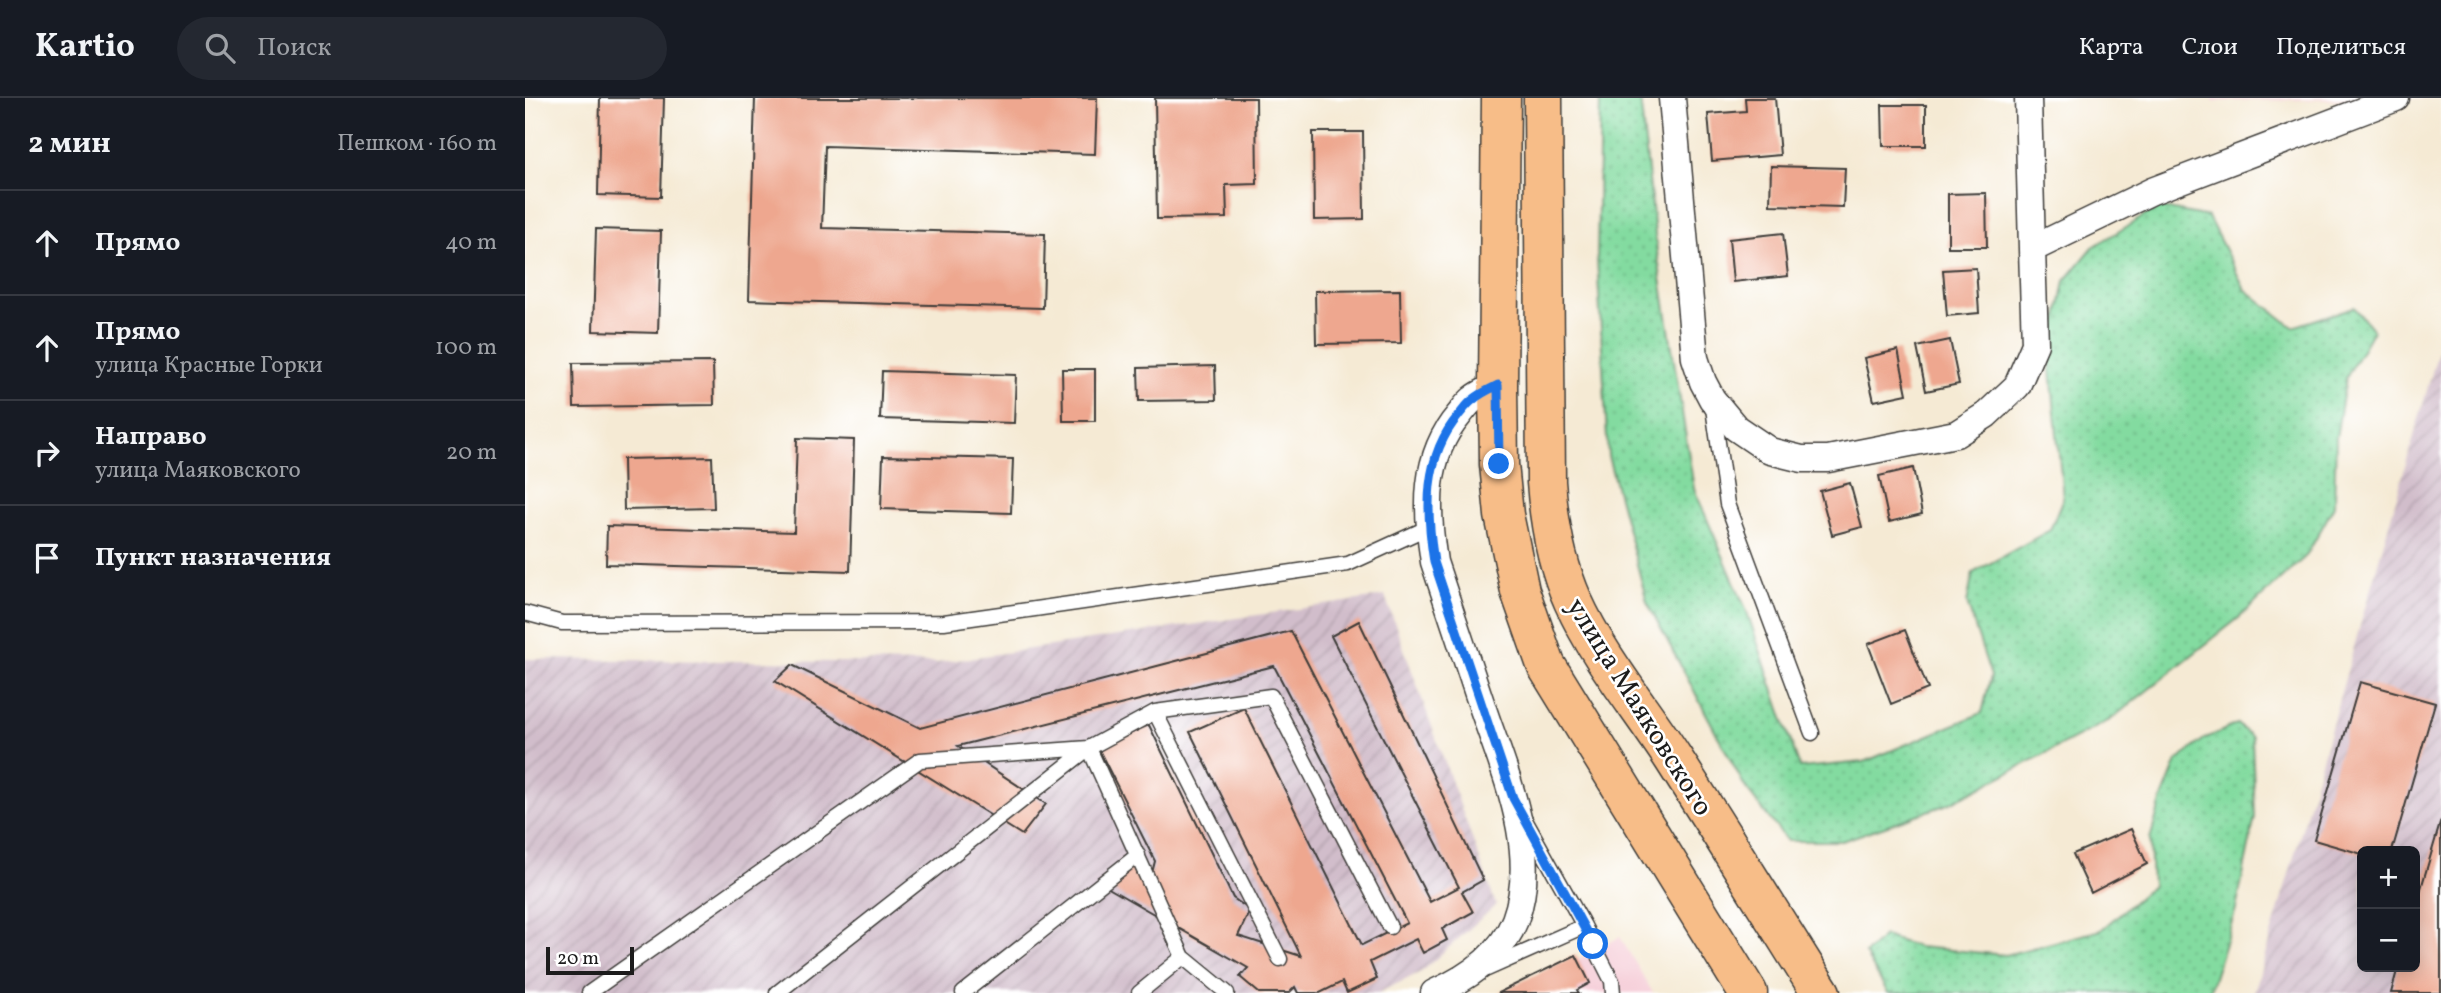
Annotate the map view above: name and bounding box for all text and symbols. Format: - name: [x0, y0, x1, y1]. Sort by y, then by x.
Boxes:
- search box: [177, 17, 667, 80]
- text: Kartio: [35, 25, 135, 71]
- icon: search: [201, 29, 239, 67]
- text: Поиск: [257, 30, 331, 66]
- text: Карта: [2079, 31, 2144, 65]
- text: Слои: [2182, 31, 2238, 65]
- text: Поделиться: [2276, 31, 2406, 65]
- text: 2 мин: [28, 123, 111, 165]
- text: Пешком · 160 m: [337, 128, 497, 160]
- icon: ahead: [28, 224, 66, 262]
- text: Прямо: [95, 225, 180, 261]
- text: 40 m: [445, 227, 497, 259]
- text: Прямо: [95, 314, 180, 350]
- icon: ahead: [28, 329, 66, 367]
- text: 100 m: [435, 332, 497, 364]
- text: улица Красные Горки: [95, 350, 323, 382]
- text: Направо: [95, 419, 207, 455]
- icon: right: [28, 434, 66, 472]
- text: 20 m: [446, 437, 497, 469]
- route end: [1483, 448, 1514, 479]
- text: улица Маяковского: [95, 455, 301, 487]
- icon: arrive: [28, 539, 66, 577]
- text: Пункт назначения: [95, 540, 331, 576]
- street label: улица Маяковского: [1556, 591, 1722, 824]
- map controls: [2357, 846, 2420, 972]
- button: +: [2357, 846, 2420, 909]
- button: −: [2357, 909, 2420, 972]
- route start: [1577, 928, 1608, 959]
- scale bar: [546, 944, 633, 976]
- text: 20 m: [557, 946, 599, 972]

